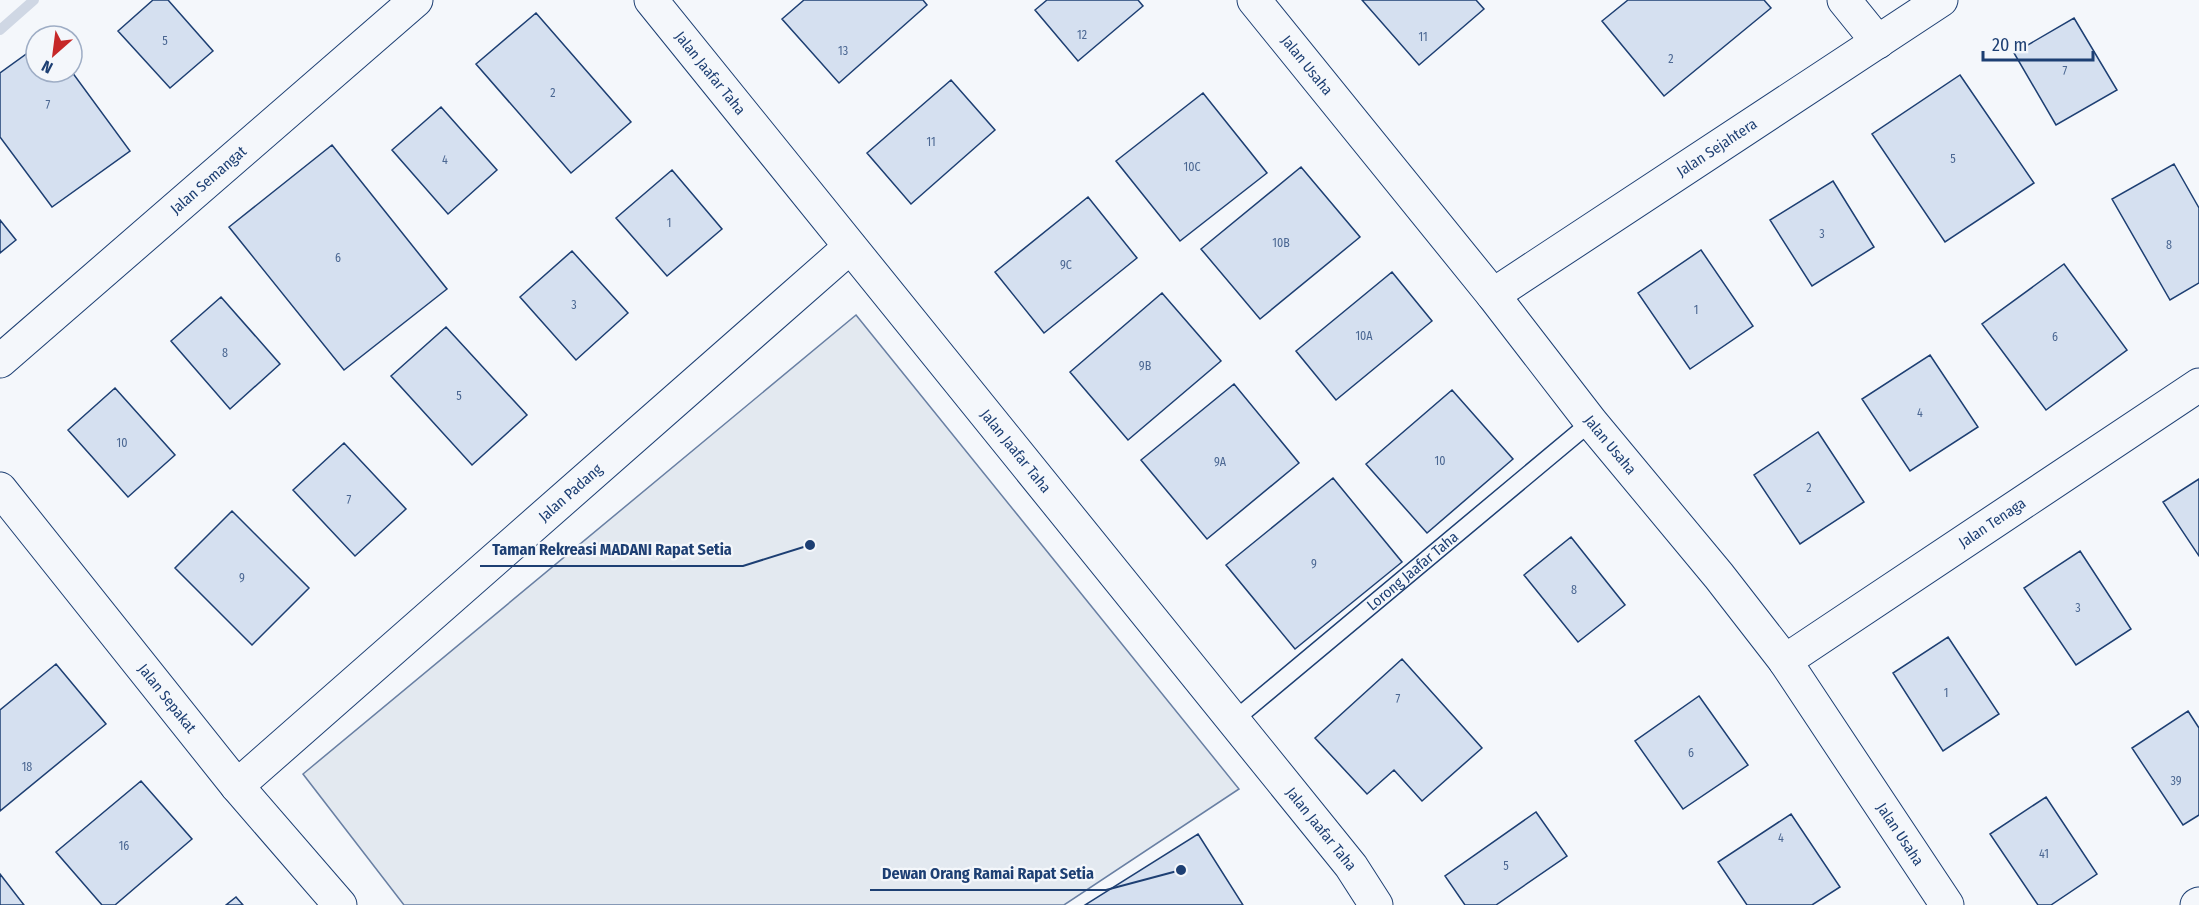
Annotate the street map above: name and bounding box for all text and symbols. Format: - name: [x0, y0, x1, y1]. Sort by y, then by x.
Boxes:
- north arrow: [24, 24, 84, 84]
- scale bar: [1983, 24, 2092, 62]
- street label: Jalan Jaafar Taha: [671, 28, 749, 118]
- house number: 12: [1077, 28, 1087, 42]
- house number: 11: [1418, 30, 1428, 44]
- street label: Jalan Usaha: [1277, 32, 1336, 99]
- house number: 5: [162, 34, 168, 48]
- text: 20 m: [1992, 34, 2027, 56]
- house number: 13: [838, 44, 848, 58]
- house number: 2: [1668, 52, 1674, 66]
- text: N: [38, 56, 56, 77]
- house number: 7: [2063, 64, 2068, 78]
- house number: 2: [550, 86, 556, 100]
- house number: 7: [46, 98, 51, 112]
- street label: Jalan Sejahtera: [1673, 115, 1760, 180]
- house number: 11: [926, 135, 936, 149]
- street label: Jalan Semangat: [167, 142, 250, 218]
- house number: 5: [1950, 152, 1956, 166]
- house number: 4: [442, 153, 448, 167]
- house number: 10C: [1183, 160, 1201, 174]
- house number: 1: [667, 216, 671, 230]
- house number: 3: [1819, 227, 1825, 241]
- house number: 10B: [1272, 236, 1290, 250]
- house number: 8: [2166, 238, 2172, 252]
- house number: 6: [335, 251, 341, 265]
- house number: 9C: [1060, 258, 1072, 272]
- house number: 3: [571, 298, 577, 312]
- house number: 1: [1694, 303, 1698, 317]
- house number: 10A: [1355, 329, 1373, 343]
- house number: 6: [2052, 330, 2058, 344]
- house number: 8: [222, 346, 228, 360]
- house number: 9B: [1139, 359, 1152, 373]
- house number: 5: [456, 389, 462, 403]
- street label: Jalan Jaafar Taha: [977, 406, 1055, 496]
- house number: 4: [1917, 406, 1923, 420]
- street label: Jalan Usaha: [1580, 412, 1640, 478]
- house number: 10: [117, 436, 127, 450]
- house number: 10: [1435, 454, 1445, 468]
- house number: 9A: [1214, 455, 1227, 469]
- street label: Jalan Padang: [535, 460, 606, 526]
- house number: 2: [1806, 481, 1812, 495]
- house number: 7: [347, 493, 352, 507]
- street label: Jalan Tenaga: [1955, 494, 2029, 552]
- street label: Lorong Jaafar Taha: [1363, 528, 1462, 614]
- callout: Taman Rekreasi MADANI Rapat Setia: [480, 532, 743, 566]
- text: Taman Rekreasi MADANI Rapat Setia: [492, 540, 732, 559]
- house number: 9: [1311, 557, 1317, 571]
- house number: 9: [239, 571, 245, 585]
- house number: 8: [1571, 583, 1577, 597]
- house number: 3: [2075, 601, 2081, 615]
- street label: Jalan Sepakat: [134, 660, 200, 737]
- house number: 1: [1944, 686, 1948, 700]
- house number: 7: [1396, 692, 1401, 706]
- house number: 6: [1688, 746, 1694, 760]
- house number: 18: [22, 760, 32, 774]
- house number: 39: [2170, 774, 2182, 788]
- street label: Jalan Jaafar Taha: [1282, 784, 1360, 874]
- street label: Jalan Usaha: [1873, 799, 1927, 869]
- house number: 4: [1778, 831, 1784, 845]
- house number: 16: [119, 839, 129, 853]
- house number: 41: [2039, 847, 2049, 861]
- callout: Dewan Orang Ramai Rapat Setia: [870, 856, 1106, 890]
- house number: 5: [1503, 859, 1509, 873]
- text: Dewan Orang Ramai Rapat Setia: [882, 864, 1094, 883]

